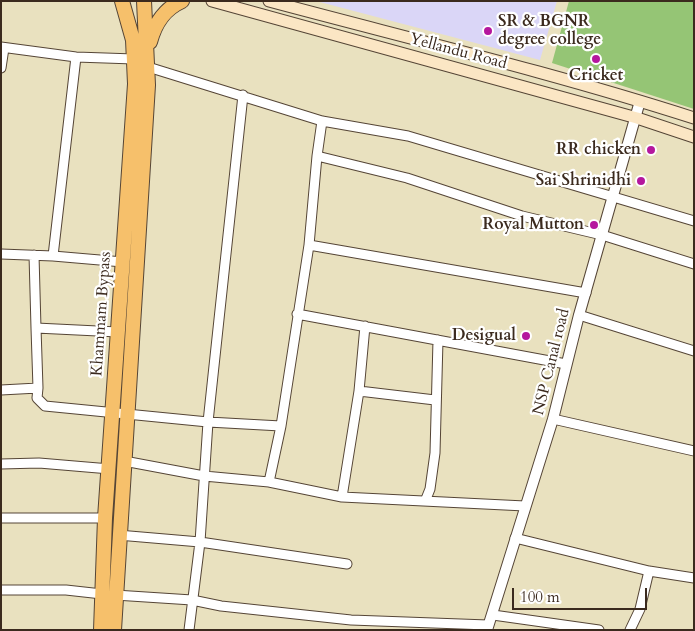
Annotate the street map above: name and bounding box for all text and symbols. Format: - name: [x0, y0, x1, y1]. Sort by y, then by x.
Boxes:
- place label: SR & BGNR degree college: [498, 12, 601, 50]
- marker: SR & BGNR degree college: [482, 25, 494, 37]
- street label: Yellandu Road: [407, 30, 509, 74]
- marker: Cricket: [590, 53, 602, 65]
- place label: Cricket: [569, 66, 623, 86]
- place label: RR chicken: [556, 140, 641, 160]
- marker: RR chicken: [645, 144, 657, 156]
- place label: Sai Shrinidhi: [536, 171, 631, 191]
- marker: Sai Shrinidhi: [635, 175, 647, 187]
- place label: Royal Mutton: [482, 215, 584, 235]
- marker: Royal Mutton: [588, 219, 600, 231]
- street label: Khammam Bypass: [88, 251, 116, 377]
- street label: NSP Canal road: [530, 307, 574, 417]
- place label: Desigual: [452, 326, 516, 346]
- marker: Desigual: [520, 330, 532, 342]
- scale bar: [515, 578, 650, 610]
- text: 100 m: [520, 587, 560, 607]

